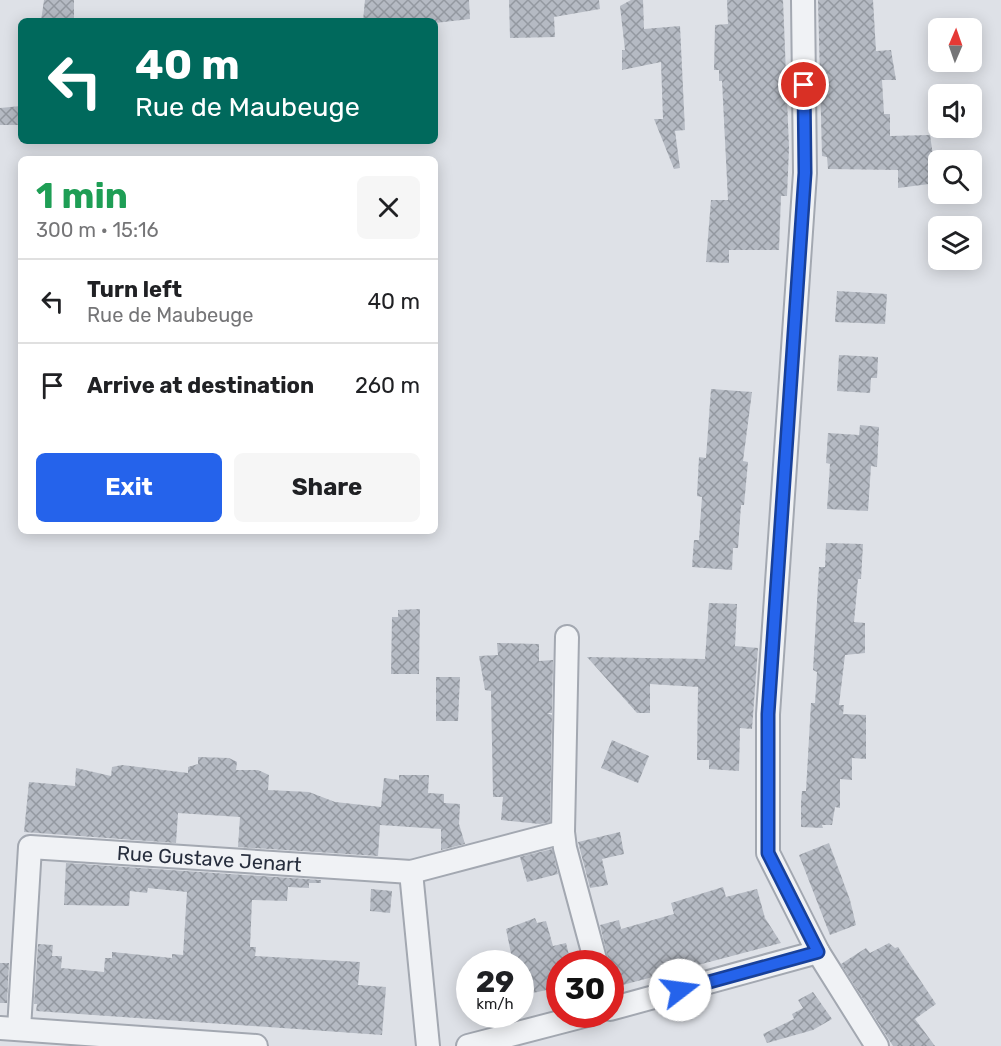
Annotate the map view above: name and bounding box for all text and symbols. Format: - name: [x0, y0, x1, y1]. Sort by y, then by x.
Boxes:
- north arrow: [928, 18, 982, 72]
- map controls: [928, 18, 982, 270]
- text: 40 m: [135, 40, 240, 90]
- icon: left: [36, 42, 114, 120]
- pin: [778, 59, 829, 110]
- icon: arrive: [787, 68, 820, 101]
- button: sound: [928, 84, 982, 138]
- text: Rue de Maubeuge: [135, 91, 360, 123]
- button: search: [928, 150, 982, 204]
- text: 1 min: [36, 174, 128, 217]
- button: close: [357, 176, 420, 239]
- button: layers: [928, 216, 982, 270]
- text: 300 m · 15:16: [36, 218, 159, 242]
- text: Turn left: [87, 276, 182, 303]
- icon: left: [36, 285, 69, 318]
- text: 40 m: [367, 288, 420, 315]
- text: Rue de Maubeuge: [87, 303, 253, 327]
- icon: arrive: [36, 369, 69, 402]
- text: Arrive at destination: [87, 372, 314, 399]
- text: 260 m: [355, 372, 420, 399]
- button: Exit: [36, 453, 222, 522]
- button: Share: [234, 453, 420, 522]
- street label: Rue Gustave Jenart: [116, 841, 303, 877]
- speed limit sign: 30: [546, 950, 624, 1028]
- position arrow: [648, 958, 712, 1022]
- text: 29: [476, 964, 514, 1000]
- text: km/h: [476, 995, 514, 1013]

